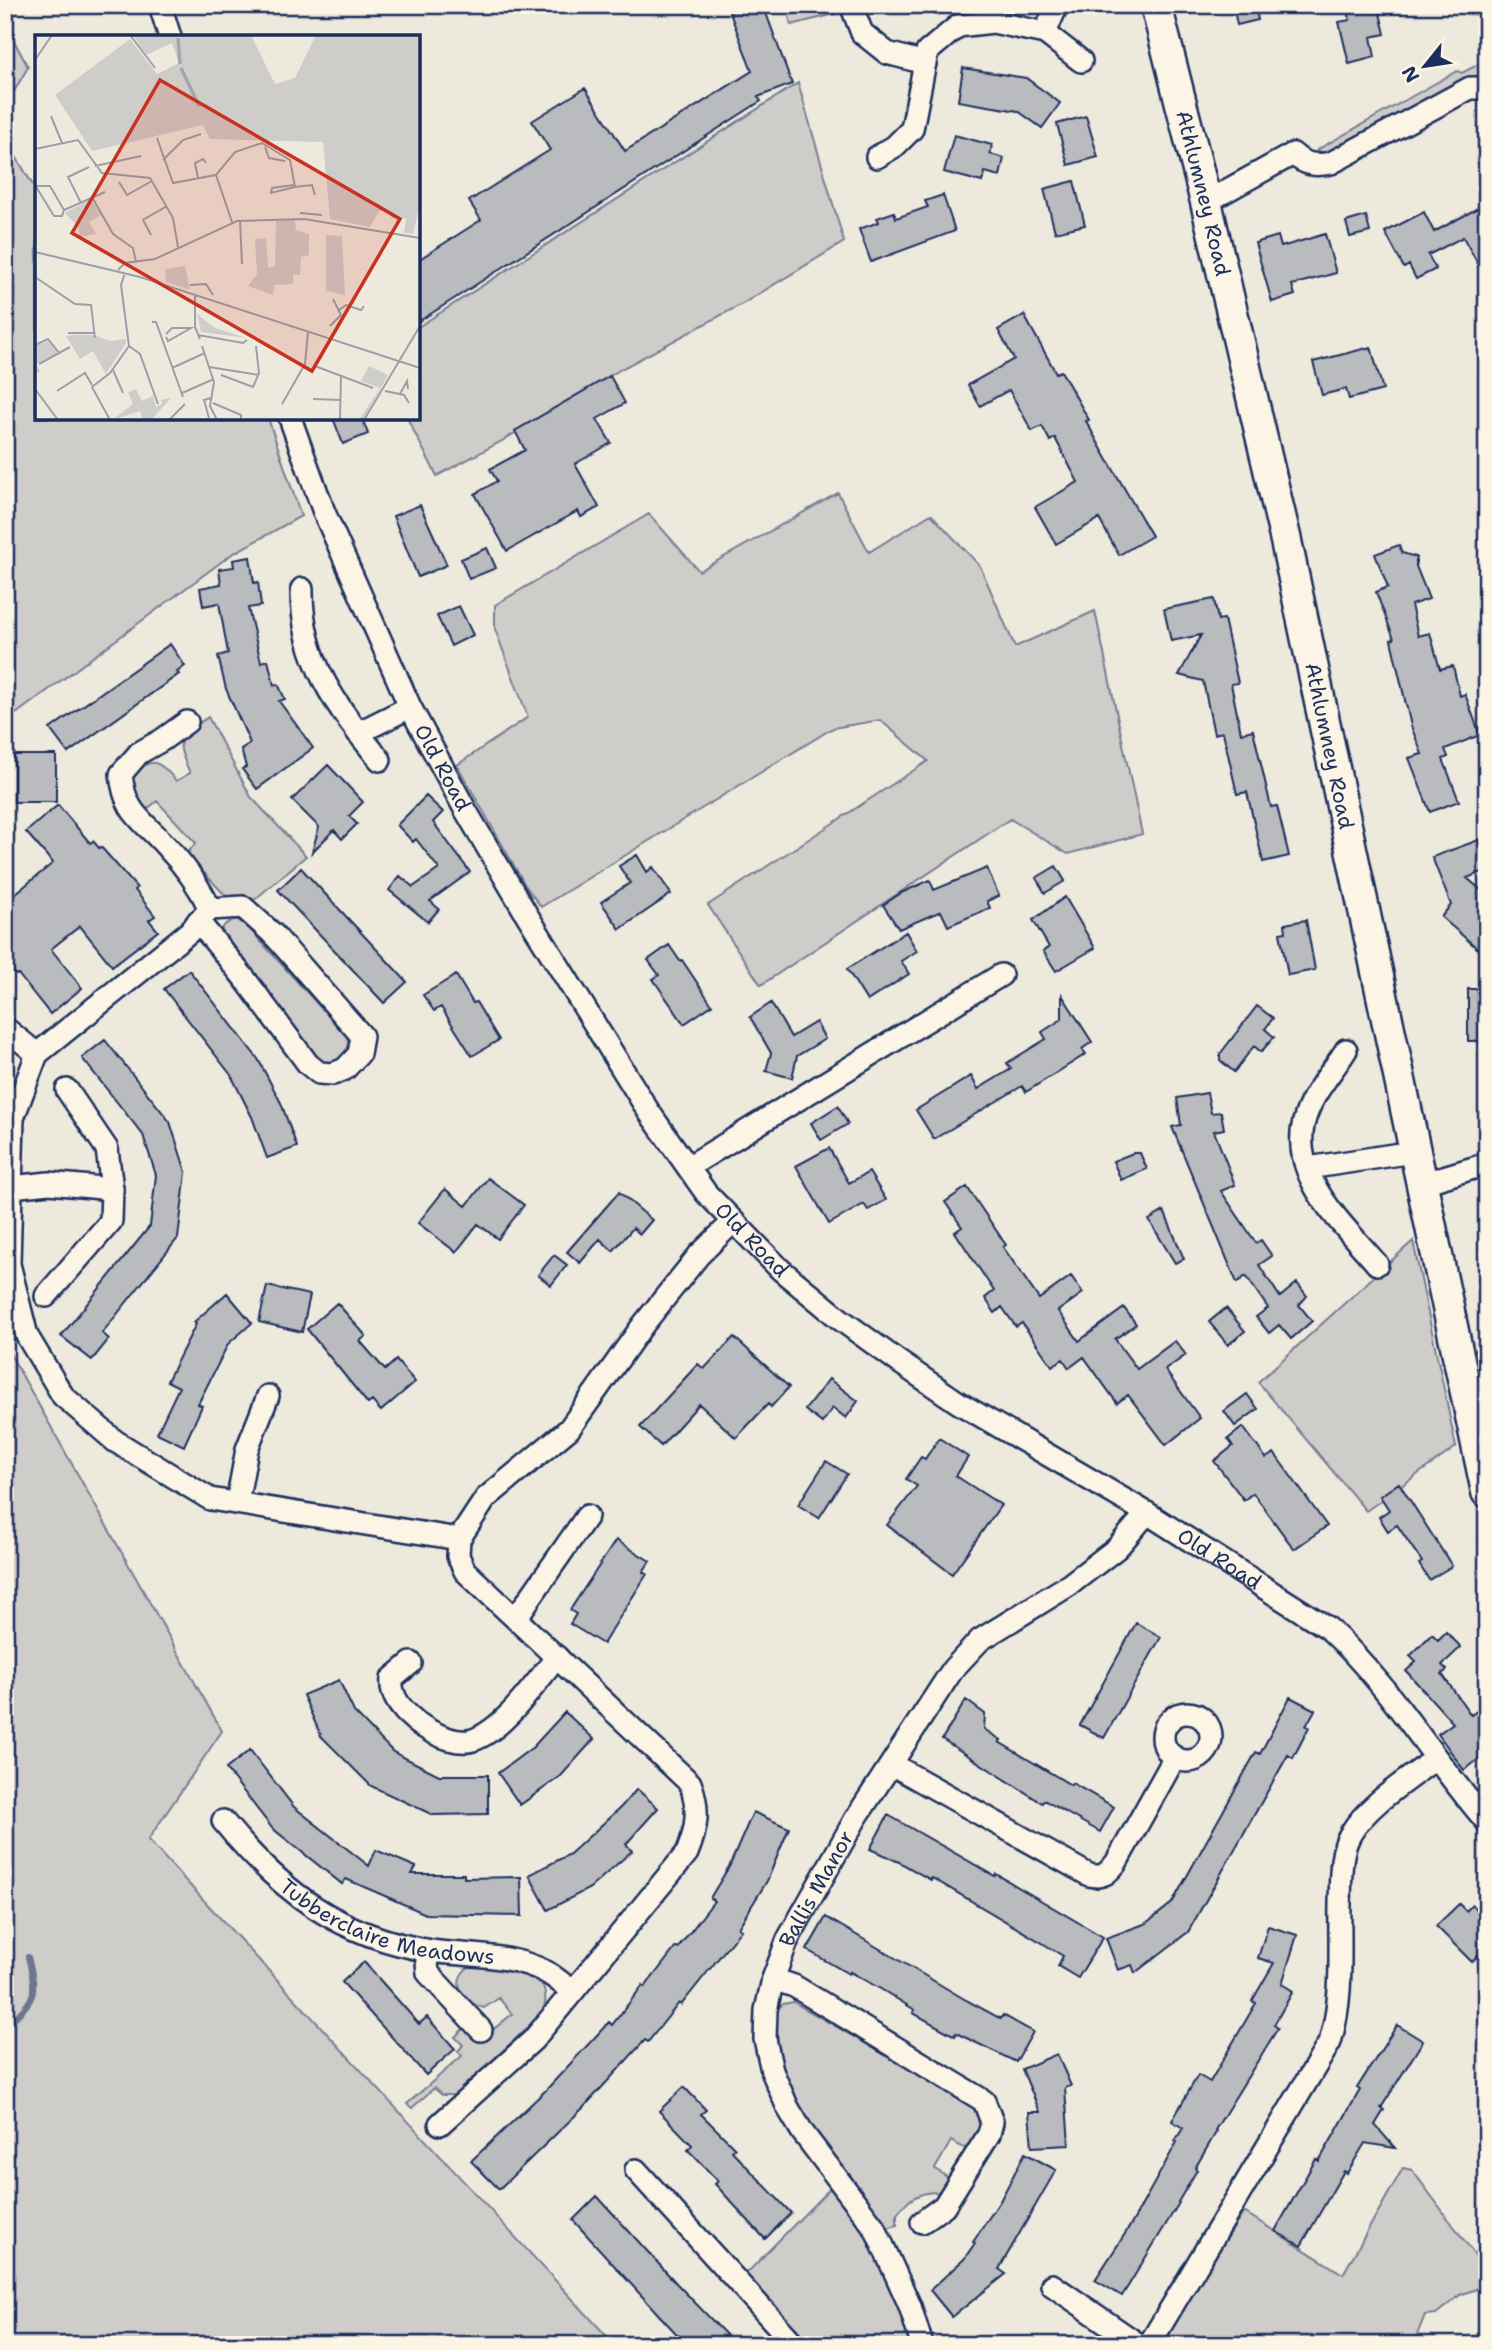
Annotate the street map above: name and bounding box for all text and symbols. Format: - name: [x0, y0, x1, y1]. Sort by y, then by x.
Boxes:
- north arrow: [1390, 32, 1460, 102]
- inset map: [35, 35, 420, 420]
- text: N: [1396, 61, 1425, 87]
- street label: Athlumney Road: [1169, 107, 1237, 279]
- street label: Athlumney Road: [1298, 660, 1361, 832]
- street label: Old Road: [408, 719, 477, 816]
- street label: Old Road: [709, 1196, 795, 1284]
- street label: Old Road: [1172, 1522, 1267, 1596]
- street label: Ballis Manor: [773, 1825, 860, 1950]
- street label: Tubberclaire Meadows: [274, 1873, 496, 1971]

